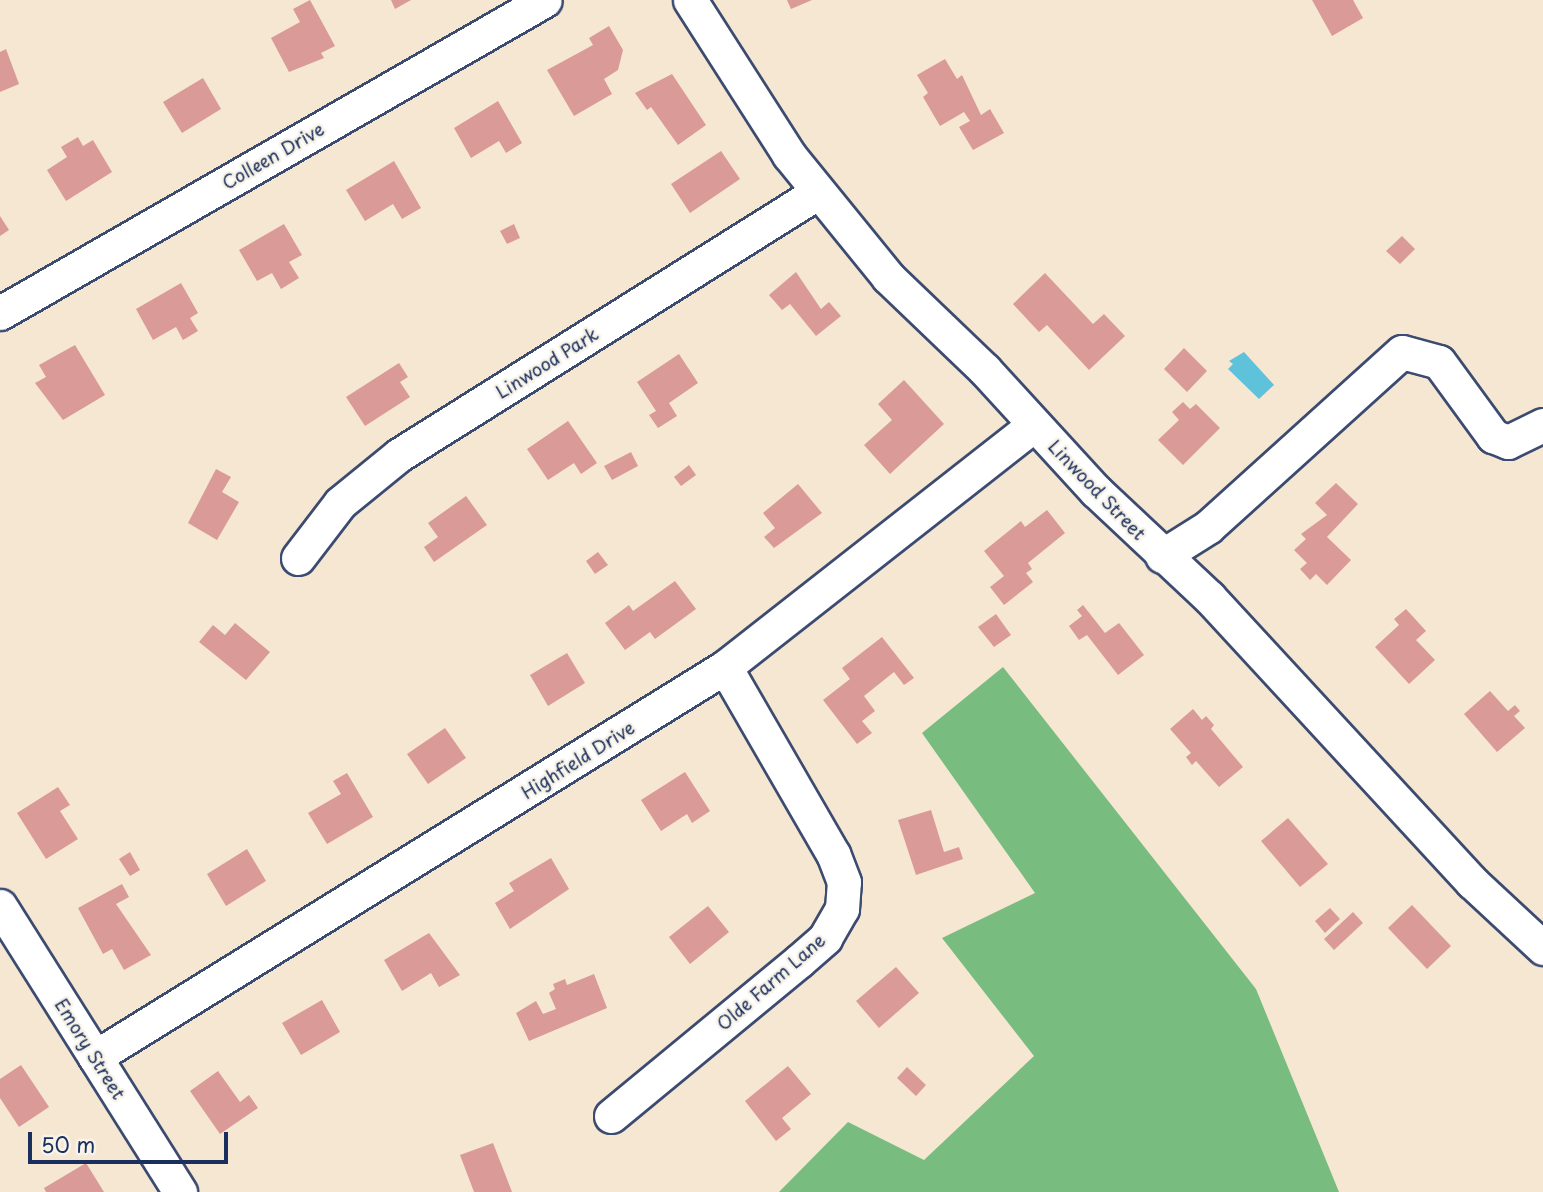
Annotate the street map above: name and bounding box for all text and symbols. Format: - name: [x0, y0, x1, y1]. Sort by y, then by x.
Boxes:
- street label: Colleen Drive: [218, 118, 328, 194]
- street label: Linwood Park: [491, 323, 603, 403]
- street label: Linwood Street: [1044, 435, 1150, 545]
- street label: Highfield Drive: [517, 717, 639, 803]
- street label: Olde Farm Lane: [712, 928, 830, 1036]
- street label: Emory Street: [50, 995, 130, 1103]
- scale bar: [32, 1118, 231, 1162]
- text: 50 m: [41, 1128, 95, 1160]

